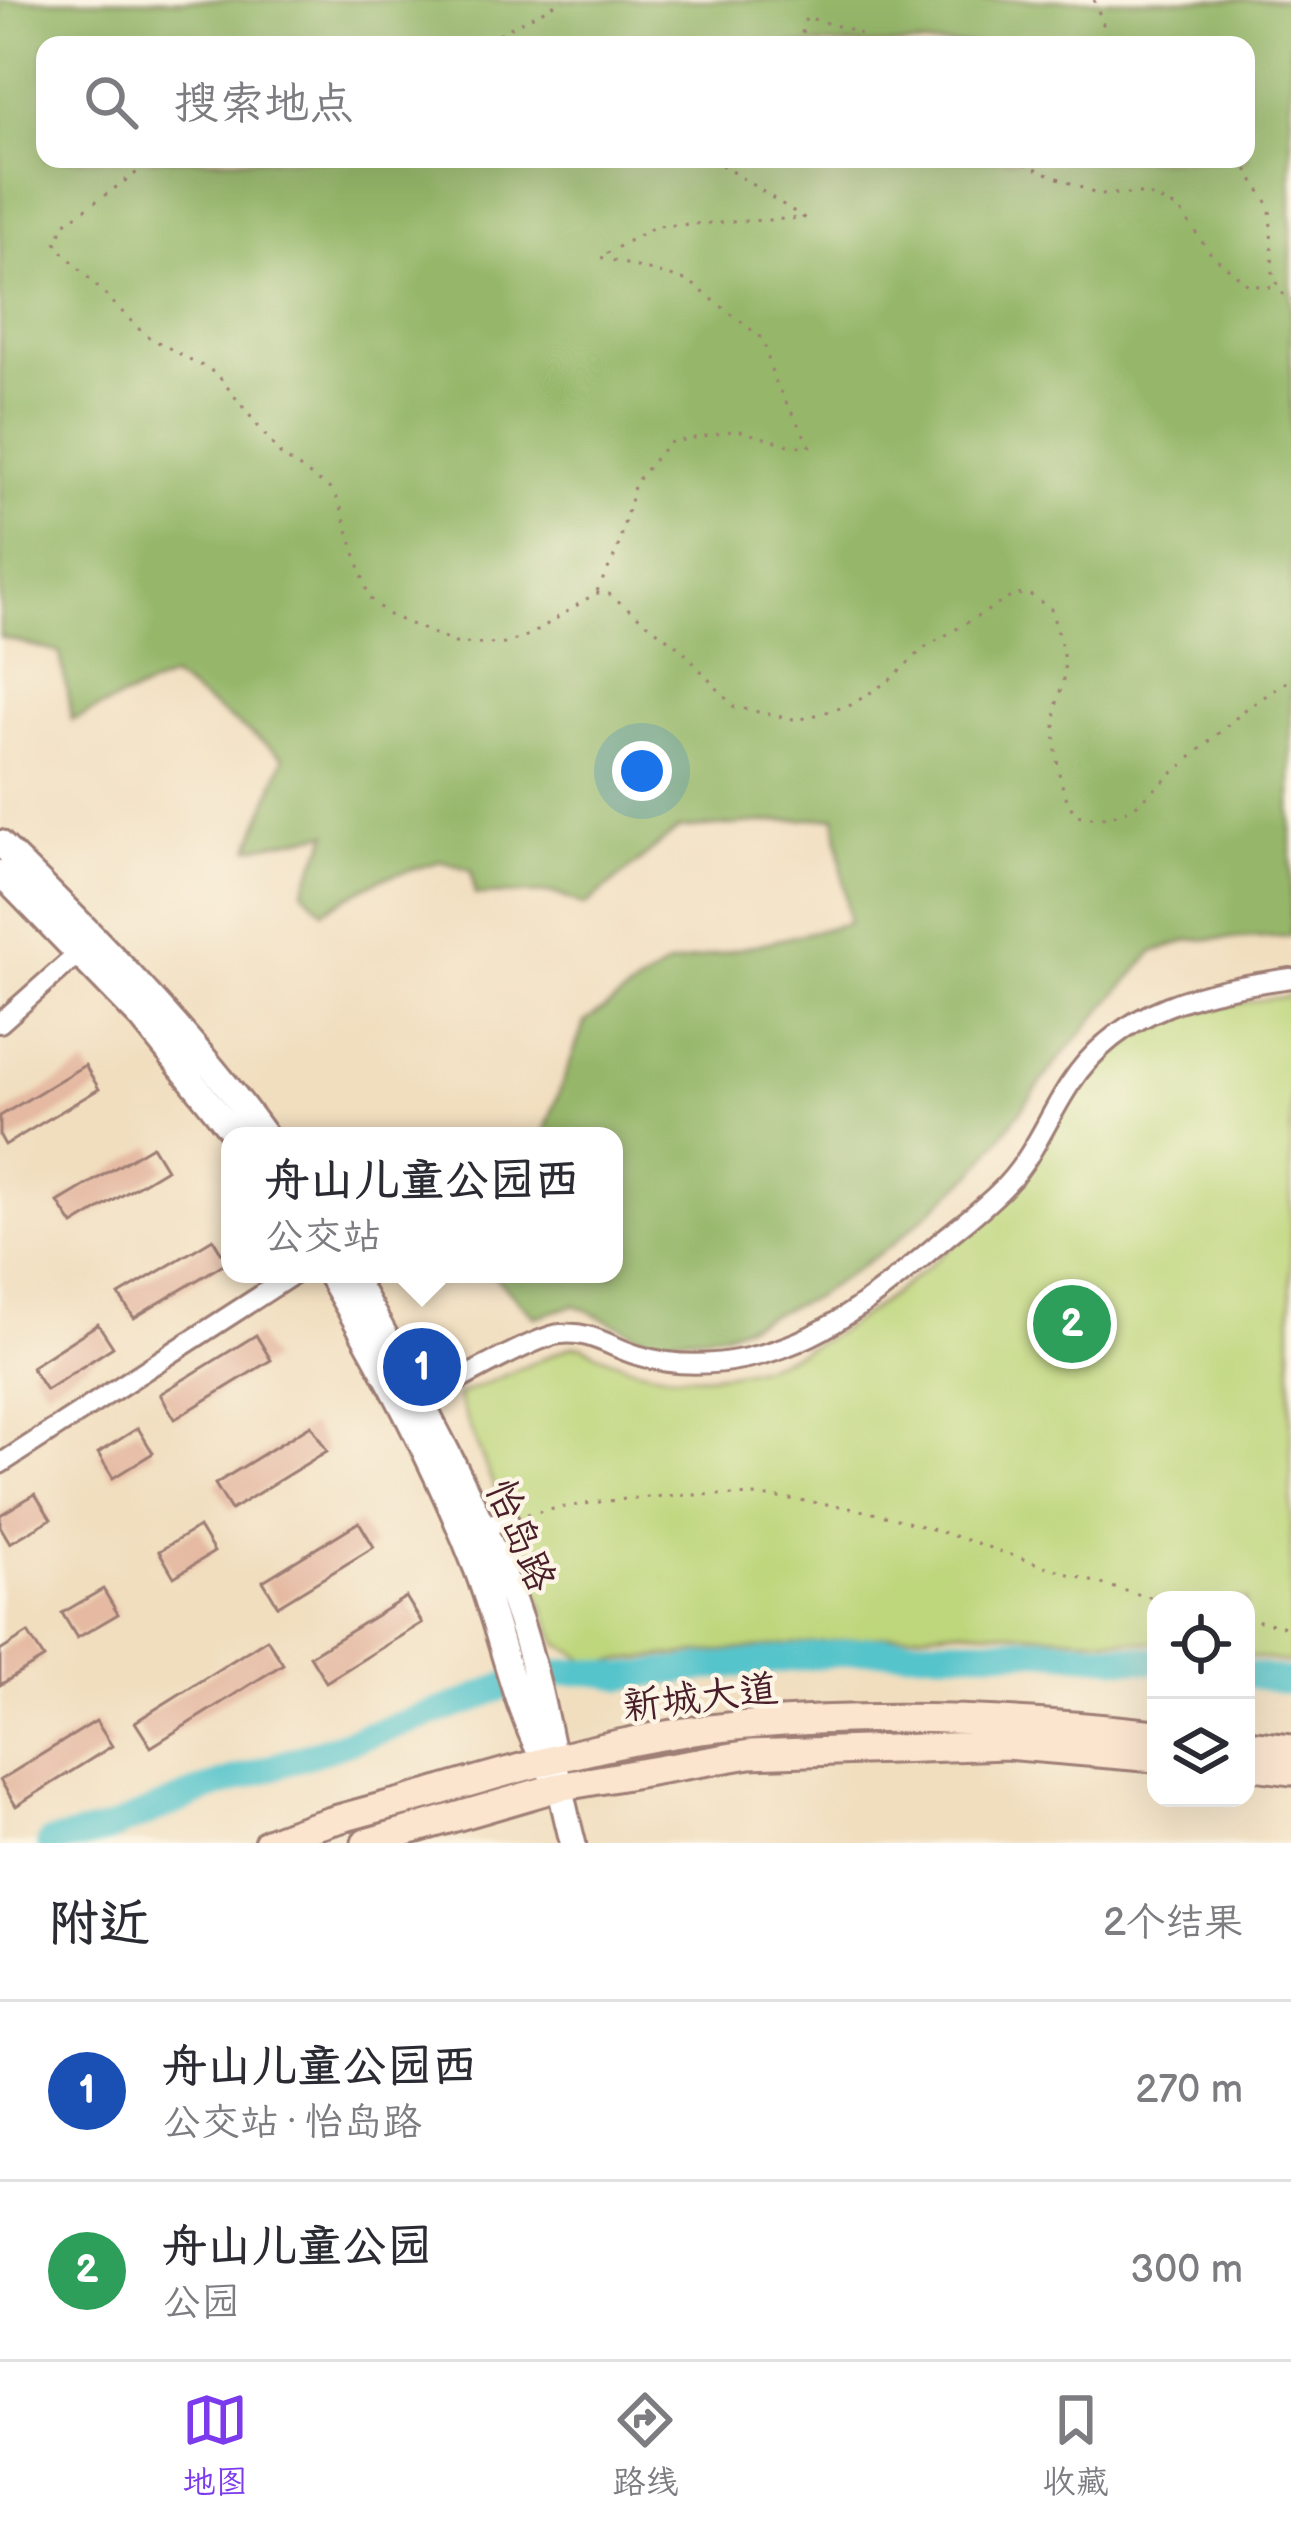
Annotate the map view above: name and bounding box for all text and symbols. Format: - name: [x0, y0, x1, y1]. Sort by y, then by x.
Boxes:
- search box: [36, 36, 1255, 168]
- icon: search: [78, 69, 144, 135]
- text: 搜索地点: [174, 77, 354, 132]
- your location: [612, 741, 672, 801]
- popup: [221, 1127, 623, 1283]
- text: 舟山儿童公园西: [264, 1154, 580, 1209]
- text: 公交站: [264, 1214, 382, 1261]
- pin: 2: [1033, 1279, 1111, 1369]
- pin: 1: [383, 1322, 461, 1412]
- street label: 怡岛路: [475, 1473, 564, 1599]
- map controls: [1147, 1591, 1255, 1807]
- button: locate: [1147, 1591, 1255, 1699]
- street label: 新城大道: [620, 1666, 781, 1731]
- button: layers: [1147, 1699, 1255, 1807]
- text: 附近: [48, 1894, 150, 1955]
- text: 2个结果: [1103, 1900, 1243, 1947]
- text: 舟山儿童公园西: [162, 2040, 477, 2095]
- text: 1: [79, 2067, 95, 2114]
- text: 270 m: [1135, 2067, 1243, 2114]
- text: 公交站 · 怡岛路: [162, 2100, 421, 2147]
- text: 舟山儿童公园: [162, 2220, 432, 2275]
- text: 2: [75, 2247, 99, 2294]
- text: 300 m: [1130, 2247, 1243, 2294]
- text: 公园: [162, 2280, 240, 2327]
- tab: 地图: [182, 2387, 248, 2503]
- tab: 路线: [612, 2387, 678, 2503]
- tab: 收藏: [1043, 2387, 1109, 2503]

